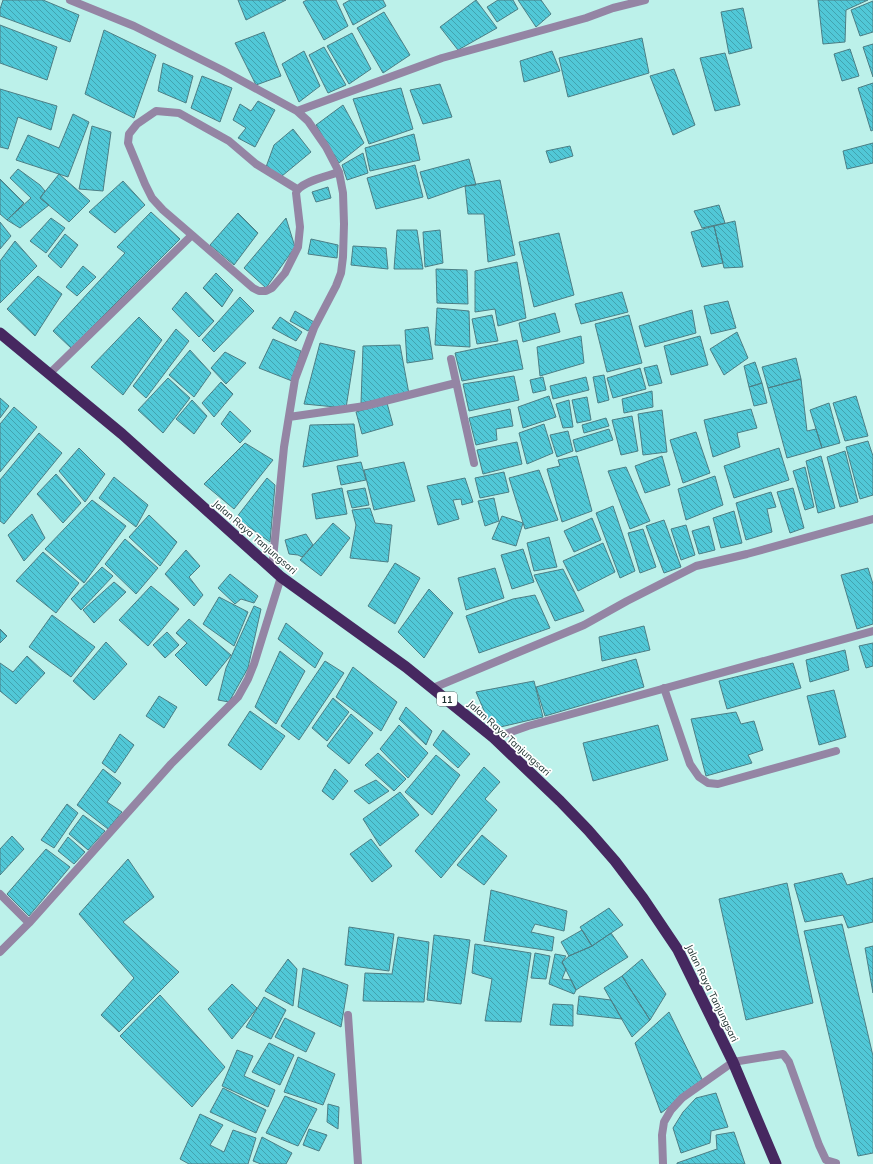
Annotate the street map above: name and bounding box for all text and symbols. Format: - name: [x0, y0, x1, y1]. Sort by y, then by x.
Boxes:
- street label: Jalan Raya Tanjungsari: [210, 497, 300, 577]
- road number: 11: [437, 692, 457, 706]
- street label: Jalan Raya Tanjungsari: [465, 697, 553, 779]
- street label: Jalan Raya Tanjungsari: [683, 942, 741, 1044]

